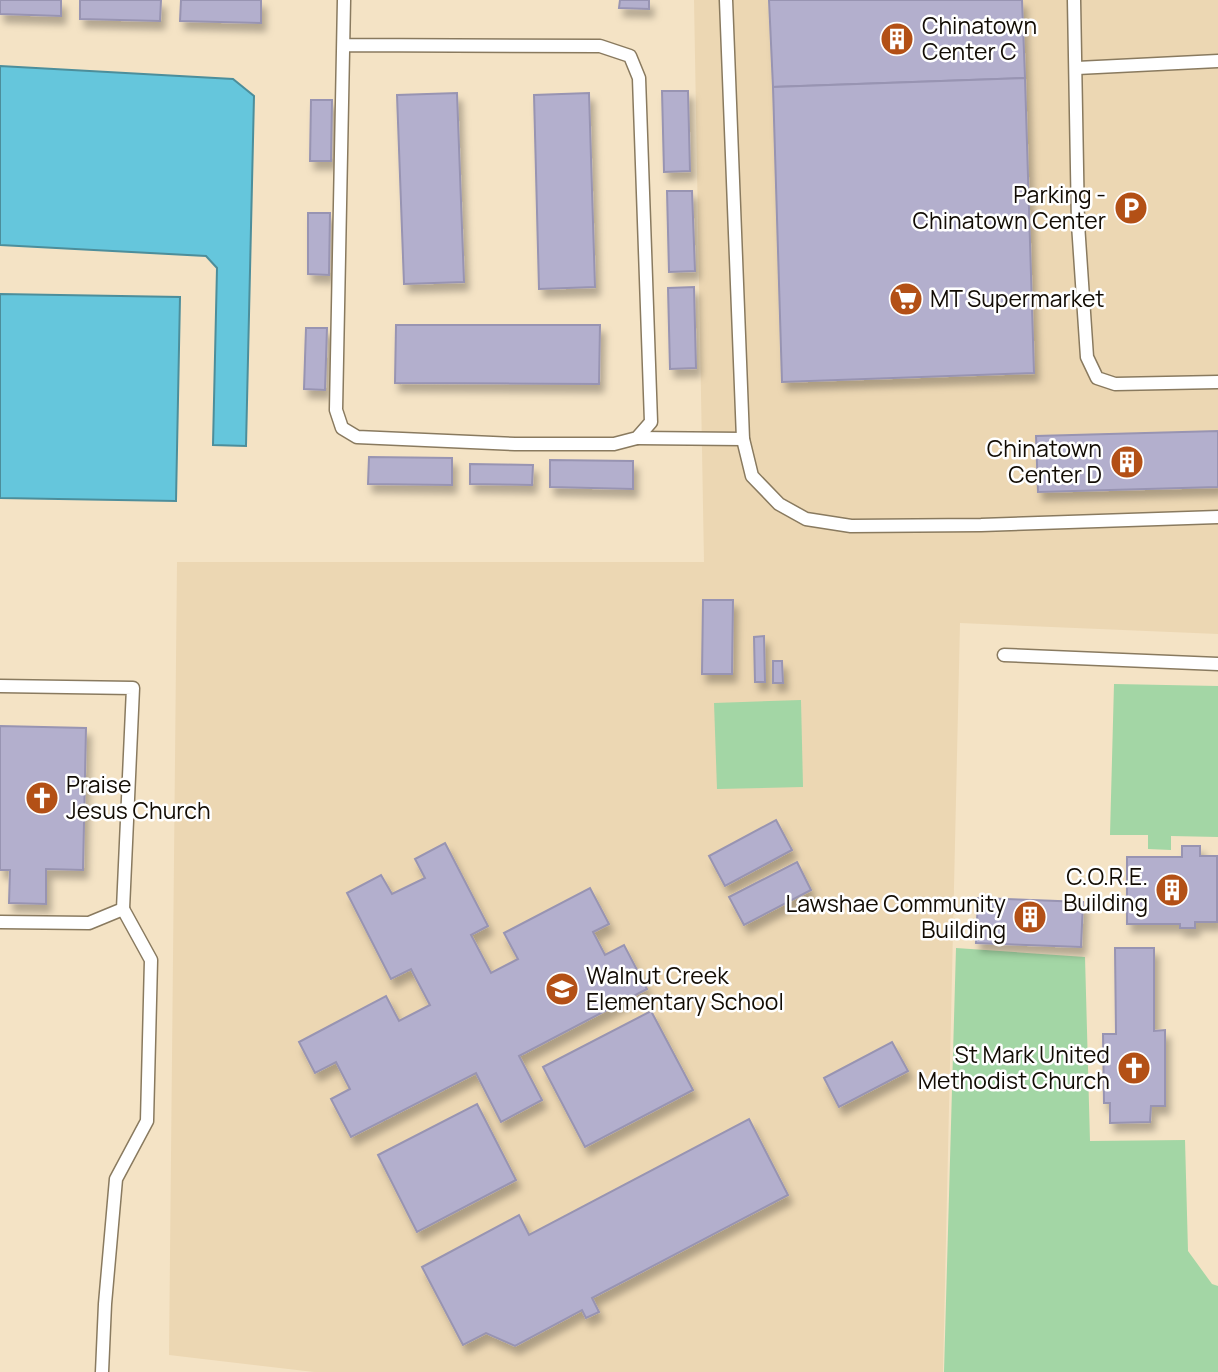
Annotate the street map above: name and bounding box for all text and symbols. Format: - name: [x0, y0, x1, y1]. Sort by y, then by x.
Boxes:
- place label: Chinatown Center C: [922, 9, 1037, 67]
- building icon: Chinatown Center C: [878, 20, 916, 58]
- place label: Parking - Chinatown Center: [913, 178, 1106, 236]
- parking icon: Parking - Chinatown Center: [1112, 189, 1150, 227]
- supermarket icon: MT Supermarket: [887, 280, 925, 318]
- place label: MT Supermarket: [930, 282, 1105, 314]
- place label: Chinatown Center D: [987, 432, 1102, 490]
- building icon: Chinatown Center D: [1108, 443, 1146, 481]
- place label: Praise Jesus Church: [66, 768, 211, 826]
- church icon: Praise Jesus Church: [23, 779, 61, 817]
- place label: C.O.R.E. Building: [1063, 860, 1148, 918]
- building icon: C.O.R.E. Building: [1153, 871, 1191, 909]
- place label: Lawshae Community Building: [785, 887, 1006, 945]
- building icon: Lawshae Community Building: [1011, 898, 1049, 936]
- place label: Walnut Creek Elementary School: [586, 959, 784, 1017]
- school or university icon: Walnut Creek Elementary School: [543, 970, 581, 1008]
- place label: St Mark United Methodist Church: [918, 1038, 1110, 1096]
- church icon: St Mark United Methodist Church: [1115, 1049, 1153, 1087]

